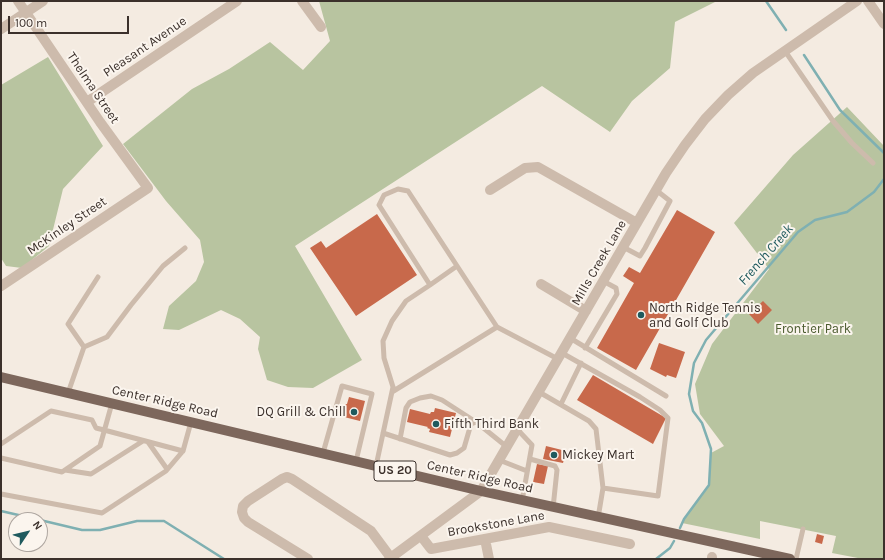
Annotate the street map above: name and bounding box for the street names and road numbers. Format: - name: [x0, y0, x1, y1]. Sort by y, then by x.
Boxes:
- street label: Pleasant Avenue: [100, 13, 190, 81]
- street label: Thelma Street: [63, 49, 123, 127]
- street label: McKinley Street: [24, 194, 110, 258]
- street label: Mills Creek Lane: [568, 217, 630, 309]
- street label: Center Ridge Road: [110, 382, 220, 422]
- street label: Center Ridge Road: [425, 457, 535, 497]
- road number: US 20: [374, 461, 416, 481]
- street label: Brookstone Lane: [446, 508, 546, 540]

